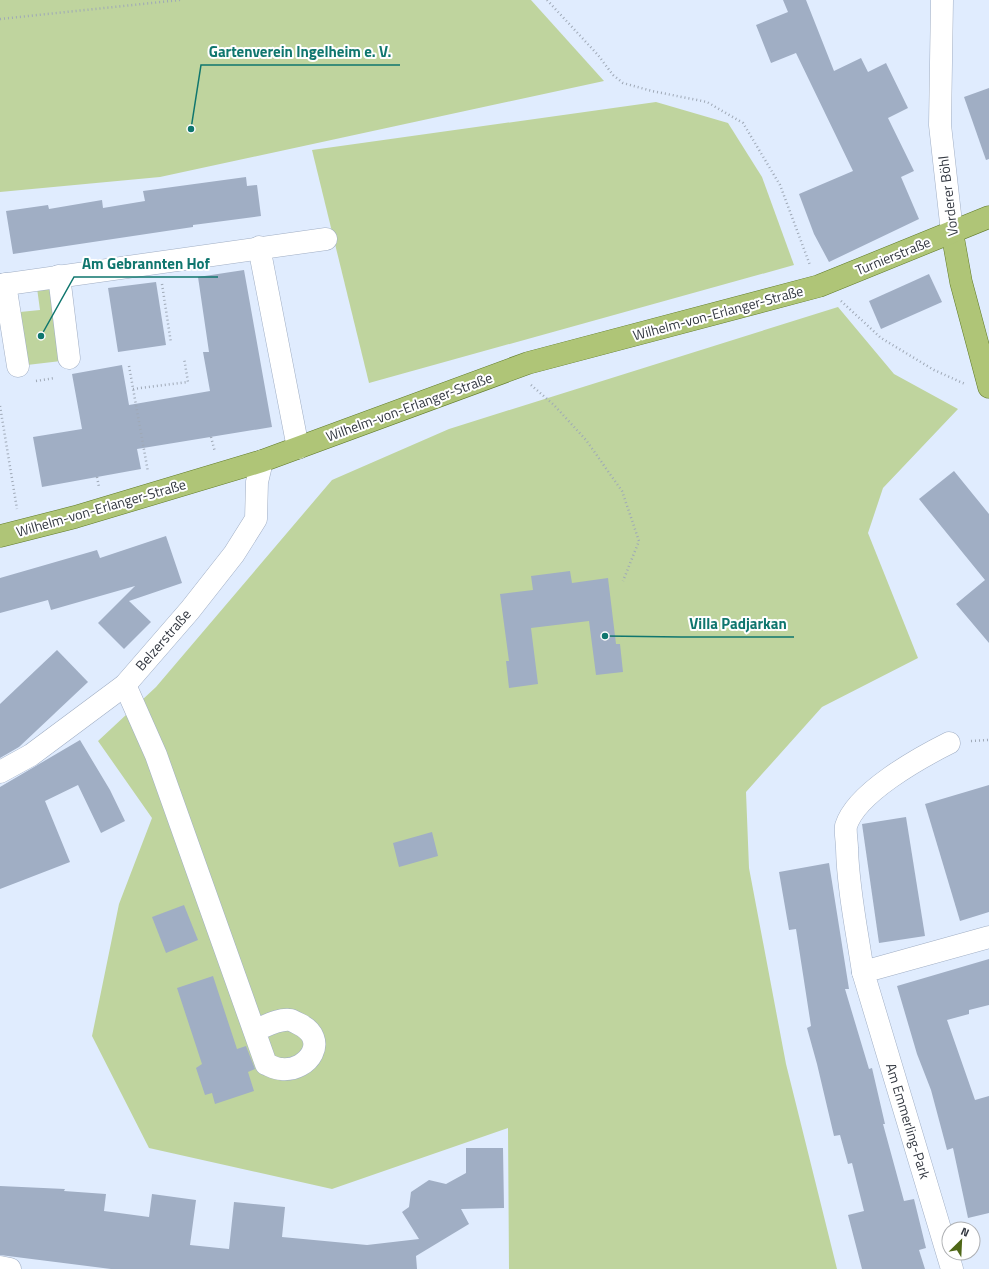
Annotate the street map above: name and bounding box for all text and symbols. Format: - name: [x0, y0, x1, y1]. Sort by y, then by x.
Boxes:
- callout: Gartenverein Ingelheim e. V.: [201, 38, 400, 65]
- text: Gartenverein Ingelheim e. V.: [209, 40, 391, 63]
- street label: Vorderer Böhl: [932, 155, 963, 237]
- street label: Turnierstraße: [852, 231, 934, 280]
- callout: Am Gebrannten Hof: [74, 250, 218, 277]
- text: Am Gebrannten Hof: [82, 252, 211, 275]
- street label: Wilhelm-von-Erlanger-Straße: [630, 280, 805, 345]
- street label: Wilhelm-von-Erlanger-Straße: [323, 367, 495, 446]
- street label: Wilhelm-von-Erlanger-Straße: [13, 473, 188, 542]
- street label: Belzerstraße: [130, 604, 195, 675]
- callout: Villa Padjarkan: [681, 610, 794, 637]
- text: Villa Padjarkan: [689, 612, 787, 635]
- street label: Am Emmerling-Park: [881, 1060, 936, 1182]
- north arrow: [941, 1221, 981, 1261]
- text: N: [958, 1223, 972, 1241]

